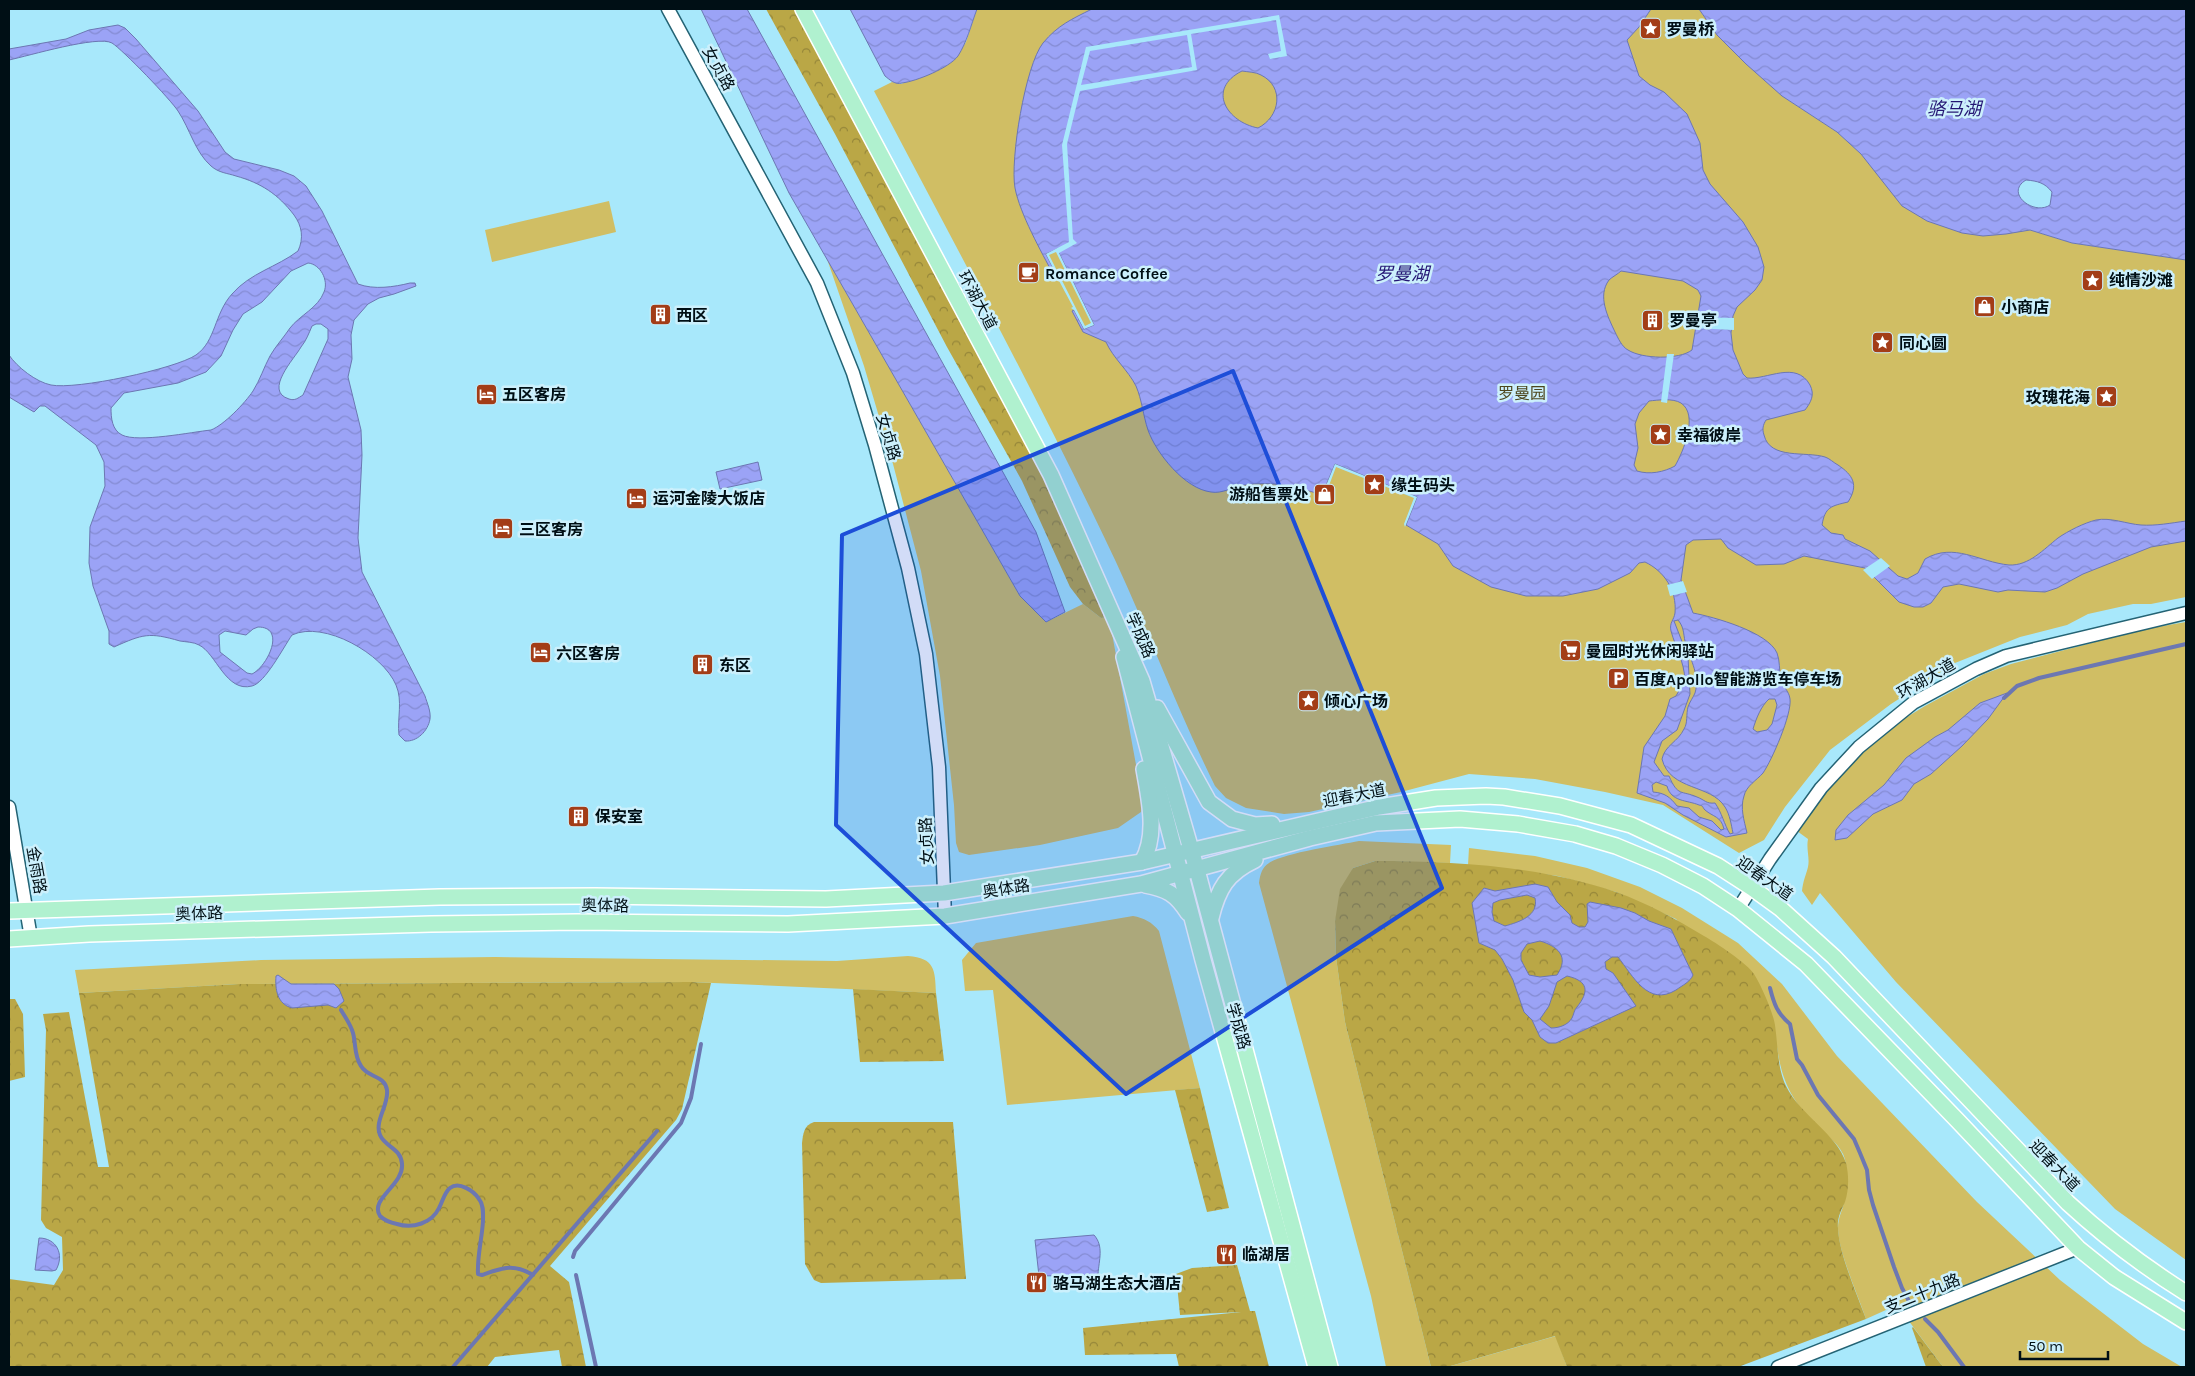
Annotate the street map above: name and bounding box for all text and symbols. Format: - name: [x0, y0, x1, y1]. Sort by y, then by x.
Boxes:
- place icon: 罗曼桥: [1638, 17, 1662, 41]
- place label: 罗曼桥: [1666, 20, 1715, 39]
- street label: 女贞路: [699, 43, 739, 94]
- water label: 骆马湖: [1927, 98, 1984, 120]
- cafe icon: Romance Coffee: [1017, 261, 1041, 285]
- water label: 罗曼湖: [1375, 263, 1432, 285]
- place label: Romance Coffee: [1045, 264, 1168, 283]
- street label: 环湖大道: [954, 268, 1001, 333]
- place icon: 纯情沙滩: [2081, 268, 2105, 292]
- place label: 纯情沙滩: [2109, 271, 2173, 290]
- shop icon: 小商店: [1973, 295, 1997, 319]
- place label: 小商店: [2001, 298, 2049, 317]
- building icon: 西区: [648, 303, 672, 327]
- place label: 西区: [676, 306, 708, 325]
- building icon: 罗曼亭: [1641, 308, 1665, 332]
- place label: 罗曼亭: [1669, 311, 1717, 330]
- place icon: 同心圆: [1871, 331, 1895, 355]
- place label: 同心圆: [1899, 334, 1947, 353]
- hotel icon: 五区客房: [474, 382, 498, 406]
- park label: 罗曼园: [1498, 384, 1546, 403]
- place label: 五区客房: [502, 385, 566, 404]
- place icon: 玫瑰花海: [2094, 385, 2118, 409]
- place label: 玫瑰花海: [2026, 388, 2090, 407]
- street label: 女贞路: [872, 411, 905, 463]
- place icon: 幸福彼岸: [1649, 423, 1673, 447]
- place label: 幸福彼岸: [1677, 426, 1741, 445]
- place icon: 缘生码头: [1363, 473, 1387, 497]
- place label: 缘生码头: [1391, 476, 1455, 495]
- shop icon: 游船售票处: [1313, 482, 1337, 506]
- place label: 游船售票处: [1229, 485, 1309, 504]
- hotel icon: 运河金陵大饭店: [625, 486, 649, 510]
- place label: 运河金陵大饭店: [653, 489, 765, 508]
- hotel icon: 三区客房: [491, 517, 515, 541]
- place label: 三区客房: [519, 520, 583, 539]
- street label: 学成路: [1122, 609, 1159, 661]
- supermarket icon: 曼园时光休闲驿站: [1558, 639, 1582, 663]
- hotel icon: 六区客房: [528, 641, 552, 665]
- place label: 曼园时光休闲驿站: [1586, 642, 1714, 661]
- place label: 六区客房: [556, 644, 620, 663]
- building icon: 东区: [691, 653, 715, 677]
- street label: 环湖大道: [1894, 654, 1959, 703]
- place label: 东区: [719, 656, 751, 675]
- parking icon: 百度Apollo智能游览车停车场: [1606, 667, 1630, 691]
- place label: 百度Apollo智能游览车停车场: [1634, 670, 1842, 689]
- place icon: 倾心广场: [1296, 689, 1320, 713]
- place label: 倾心广场: [1324, 692, 1388, 711]
- street label: 迎春大道: [1321, 780, 1387, 811]
- building icon: 保安室: [567, 804, 591, 828]
- place label: 保安室: [595, 807, 643, 826]
- street label: 女贞路: [916, 817, 937, 865]
- street label: 金雨路: [23, 845, 50, 895]
- street label: 迎春大道: [1733, 852, 1796, 905]
- street label: 奥体路: [981, 875, 1031, 902]
- street label: 奥体路: [581, 896, 629, 915]
- street label: 奥体路: [175, 903, 223, 924]
- street label: 学成路: [1223, 1000, 1254, 1052]
- street label: 迎春大道: [2026, 1136, 2084, 1195]
- restaurant icon: 临湖居: [1214, 1242, 1238, 1266]
- place label: 临湖居: [1242, 1245, 1290, 1264]
- street label: 支二十九路: [1882, 1270, 1963, 1317]
- restaurant icon: 骆马湖生态大酒店: [1025, 1271, 1049, 1295]
- place label: 骆马湖生态大酒店: [1053, 1274, 1181, 1293]
- scale bar: [2020, 1328, 2108, 1360]
- text: 50 m: [2028, 1337, 2063, 1355]

